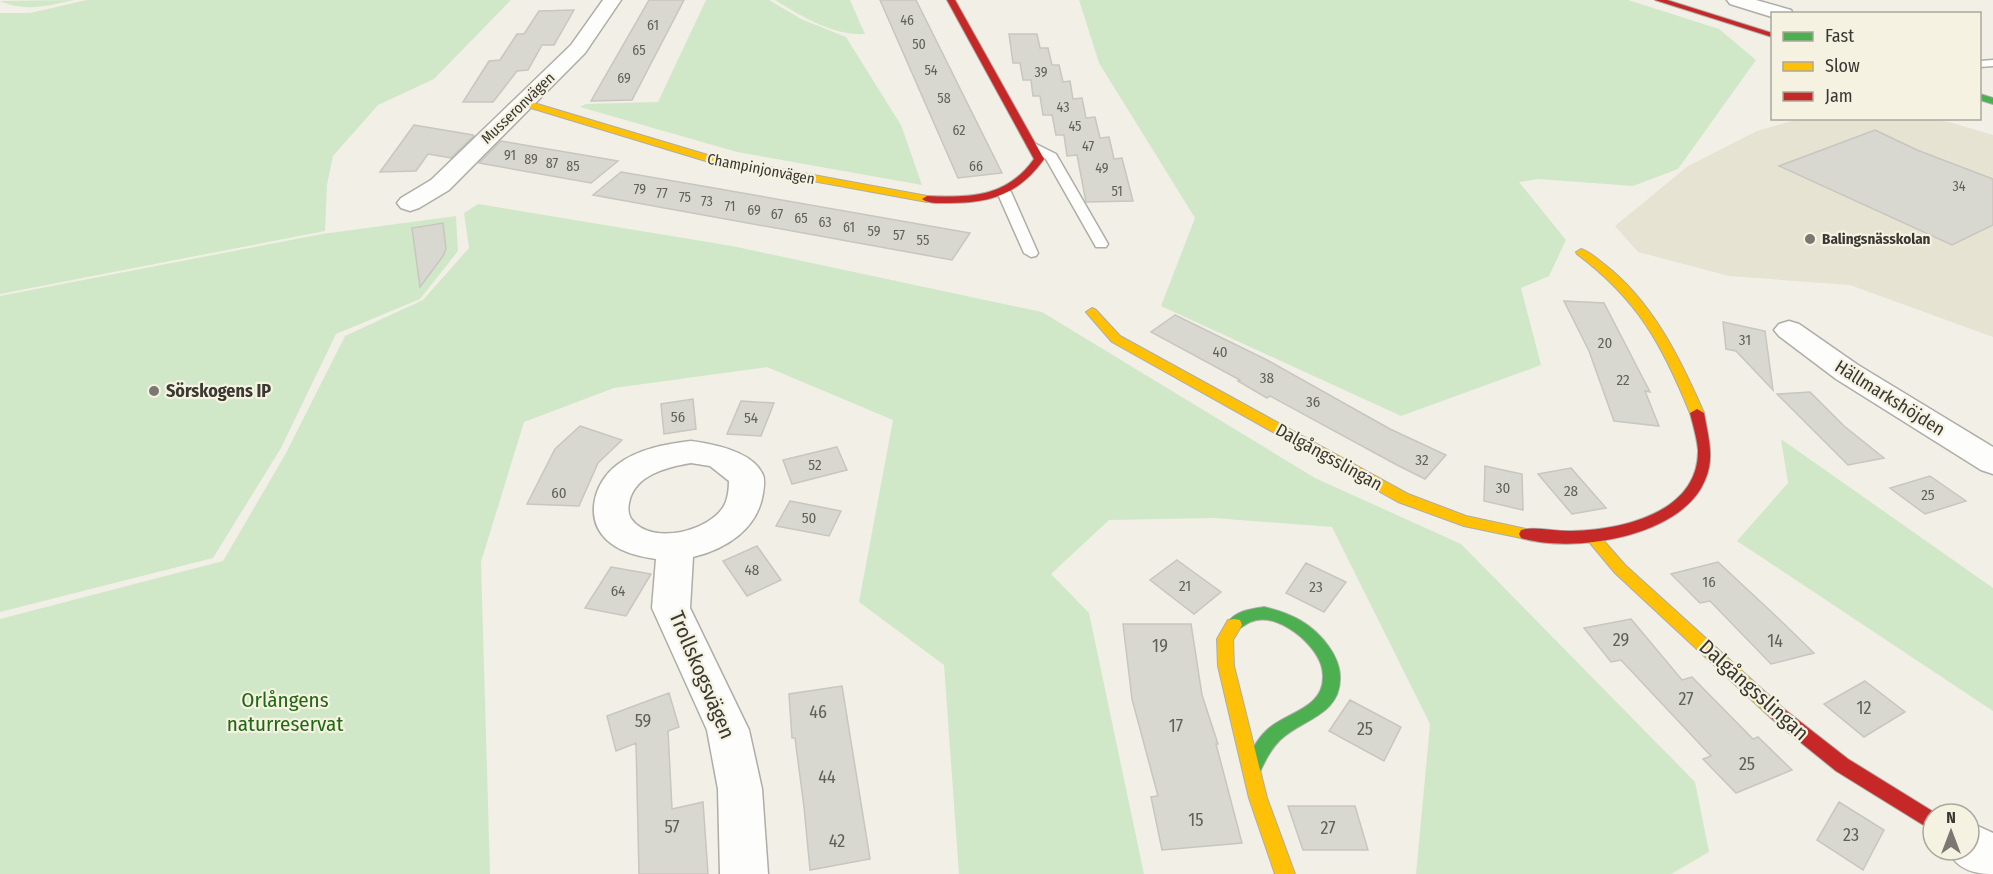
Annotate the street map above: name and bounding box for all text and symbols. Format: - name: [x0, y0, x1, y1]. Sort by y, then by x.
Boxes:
- house number: 46: [900, 12, 914, 29]
- legend: [1771, 12, 1981, 120]
- house number: 61: [647, 17, 659, 34]
- text: Fast: [1825, 25, 1854, 47]
- house number: 50: [912, 36, 926, 53]
- house number: 65: [632, 42, 646, 59]
- text: Slow: [1825, 55, 1860, 77]
- house number: 54: [924, 62, 938, 79]
- house number: 39: [1035, 64, 1048, 81]
- street label: Musseronvägen: [478, 69, 558, 147]
- house number: 69: [617, 70, 631, 87]
- text: Jam: [1825, 85, 1853, 107]
- house number: 58: [937, 90, 951, 107]
- house number: 43: [1057, 99, 1069, 116]
- house number: 45: [1068, 118, 1082, 135]
- house number: 62: [953, 122, 966, 139]
- house number: 47: [1082, 138, 1094, 155]
- house number: 91: [504, 147, 516, 164]
- street label: Champinjonvägen: [706, 150, 816, 188]
- house number: 89: [524, 151, 538, 168]
- house number: 87: [546, 155, 559, 172]
- house number: 85: [566, 158, 580, 175]
- house number: 66: [969, 158, 983, 175]
- house number: 49: [1095, 160, 1109, 177]
- house number: 34: [1952, 178, 1966, 195]
- house number: 79: [634, 181, 646, 198]
- house number: 51: [1111, 183, 1123, 200]
- house number: 77: [656, 185, 668, 202]
- house number: 75: [679, 189, 691, 206]
- house number: 73: [701, 193, 713, 210]
- house number: 71: [725, 198, 735, 215]
- house number: 69: [747, 202, 761, 219]
- house number: 67: [771, 206, 783, 223]
- house number: 65: [794, 210, 808, 227]
- house number: 63: [818, 214, 832, 231]
- house number: 61: [843, 219, 855, 236]
- house number: 59: [867, 223, 881, 240]
- house number: 57: [893, 227, 905, 244]
- place label: Balingsnässkolan: [1822, 230, 1931, 248]
- house number: 55: [917, 232, 929, 249]
- marker: Balingsnässkolan: [1803, 232, 1817, 246]
- house number: 31: [1739, 331, 1751, 349]
- house number: 20: [1598, 334, 1612, 352]
- house number: 40: [1212, 343, 1228, 361]
- street label: Hällmarkshöjden: [1831, 355, 1949, 441]
- house number: 38: [1260, 369, 1274, 387]
- house number: 22: [1616, 371, 1630, 389]
- place label: Sörskogens IP: [166, 380, 271, 402]
- marker: Sörskogens IP: [147, 384, 161, 398]
- house number: 36: [1306, 393, 1320, 411]
- house number: 56: [671, 408, 685, 426]
- house number: 54: [744, 409, 758, 427]
- street label: Dalgångsslingan: [1272, 419, 1386, 495]
- house number: 32: [1415, 451, 1429, 469]
- house number: 52: [808, 456, 822, 474]
- house number: 30: [1496, 479, 1510, 497]
- house number: 28: [1564, 482, 1578, 500]
- house number: 60: [551, 484, 567, 502]
- house number: 25: [1921, 486, 1935, 504]
- house number: 50: [802, 509, 816, 527]
- house number: 48: [745, 561, 759, 579]
- house number: 16: [1702, 573, 1716, 591]
- house number: 21: [1179, 577, 1191, 595]
- house number: 23: [1309, 578, 1323, 596]
- house number: 64: [611, 582, 625, 600]
- street label: Trollskogsvägen: [663, 607, 741, 743]
- house number: 29: [1613, 629, 1629, 651]
- house number: 14: [1767, 630, 1783, 652]
- street label: Dalgångsslingan: [1694, 634, 1814, 746]
- house number: 19: [1152, 635, 1168, 657]
- park label: Orlångens naturreservat: [227, 687, 343, 737]
- house number: 27: [1678, 688, 1694, 710]
- house number: 12: [1857, 697, 1872, 719]
- house number: 46: [809, 701, 827, 723]
- house number: 59: [635, 710, 651, 732]
- house number: 17: [1169, 715, 1183, 737]
- house number: 25: [1357, 718, 1373, 740]
- house number: 25: [1739, 753, 1755, 775]
- house number: 44: [818, 766, 836, 788]
- north arrow: [1921, 802, 1981, 862]
- text: N: [1946, 808, 1956, 827]
- house number: 15: [1188, 809, 1204, 831]
- house number: 57: [664, 816, 680, 838]
- house number: 27: [1320, 817, 1336, 839]
- house number: 23: [1843, 824, 1859, 846]
- house number: 42: [829, 830, 845, 852]

